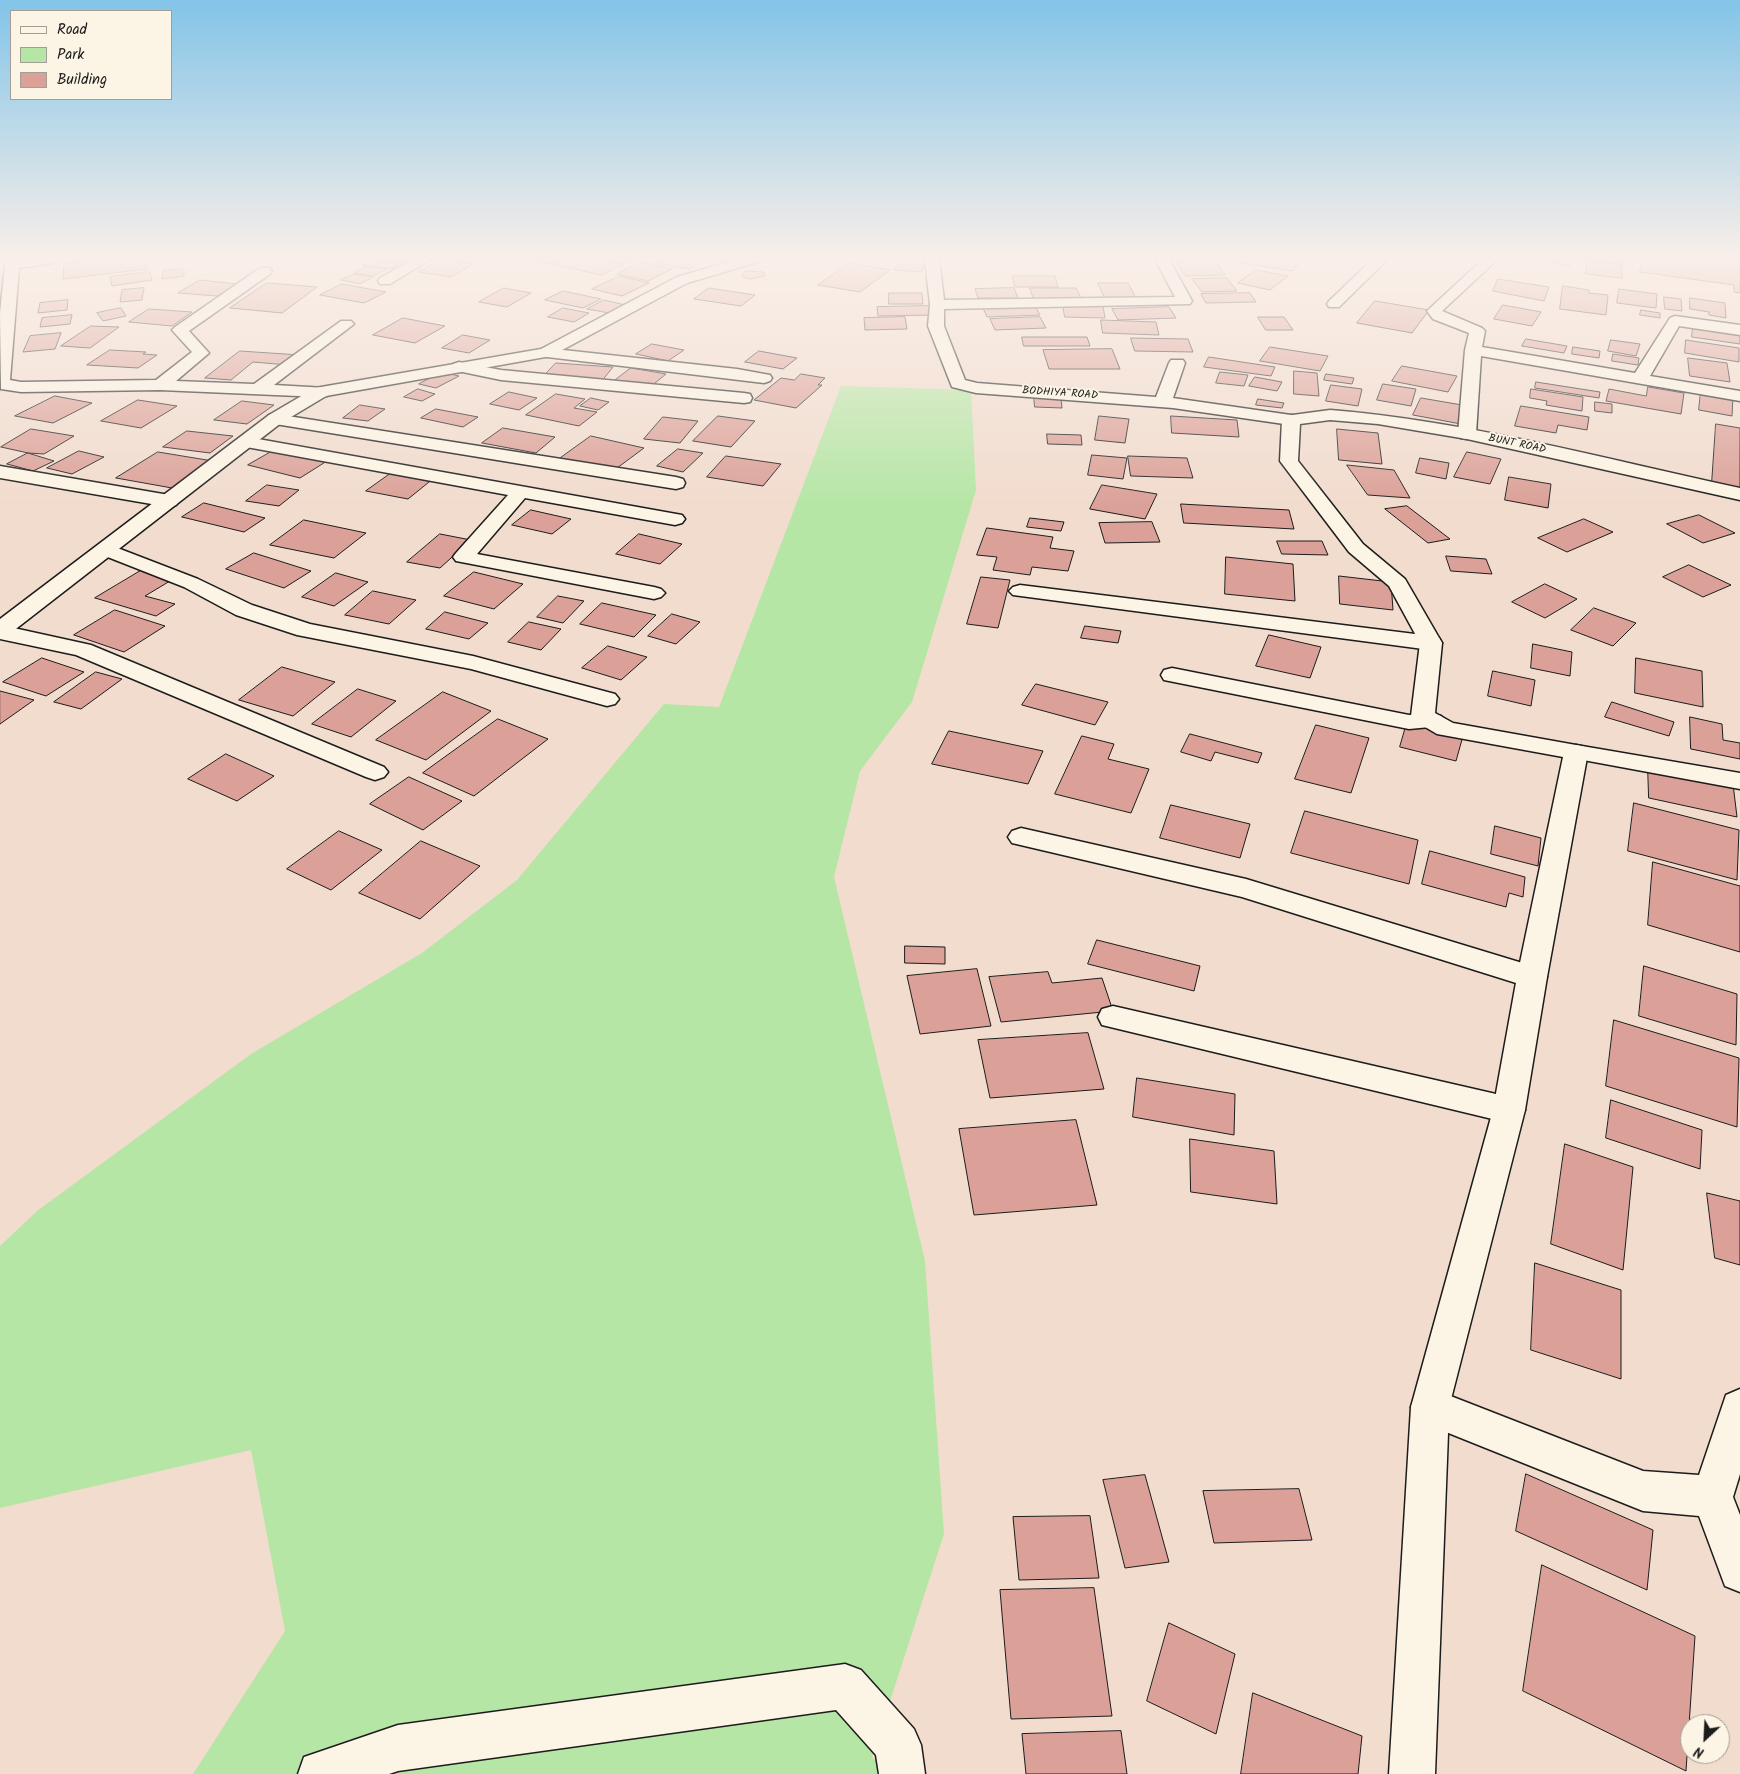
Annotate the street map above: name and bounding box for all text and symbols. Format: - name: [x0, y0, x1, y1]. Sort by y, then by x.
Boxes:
- legend: [10, 10, 172, 100]
- text: Road: [57, 18, 87, 42]
- text: Park: [57, 43, 84, 67]
- text: Building: [57, 68, 107, 92]
- street label: BODHIYA ROAD: [1022, 385, 1098, 403]
- street label: BUNT ROAD: [1487, 432, 1547, 458]
- north arrow: [1680, 1714, 1730, 1764]
- text: N: [1690, 1740, 1708, 1764]

